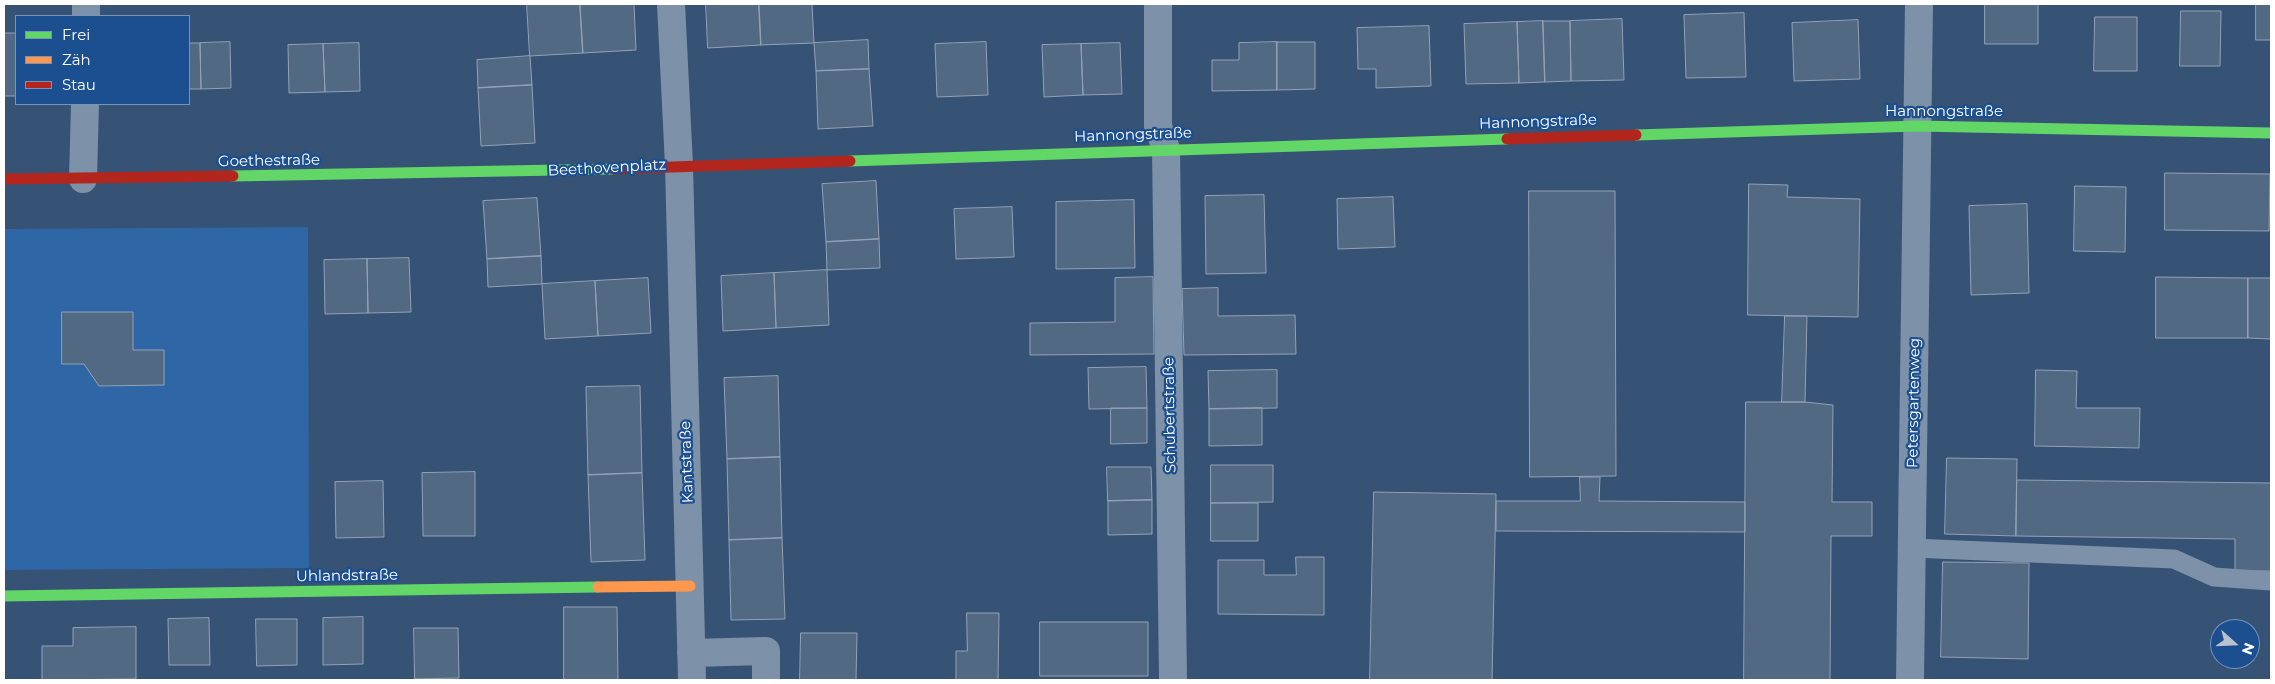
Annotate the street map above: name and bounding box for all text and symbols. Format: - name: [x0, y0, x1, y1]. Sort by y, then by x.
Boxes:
- legend: [15, 15, 190, 105]
- text: Frei: [62, 25, 90, 44]
- text: Zäh: [62, 50, 91, 69]
- text: Stau: [62, 75, 96, 94]
- street label: Hannongstraße: [1885, 103, 2003, 121]
- street label: Hannongstraße: [1479, 111, 1597, 133]
- street label: Hannongstraße: [1074, 124, 1192, 146]
- street label: Goethestraße: [218, 151, 320, 171]
- street label: Beethovenplatz: [547, 156, 667, 180]
- street label: Petersgartenweg: [1904, 338, 1924, 468]
- street label: Schubertstraße: [1160, 357, 1180, 473]
- street label: Kantstraße: [677, 421, 697, 503]
- street label: Uhlandstraße: [296, 566, 398, 586]
- north arrow: [2210, 619, 2260, 669]
- text: N: [2238, 640, 2259, 657]

